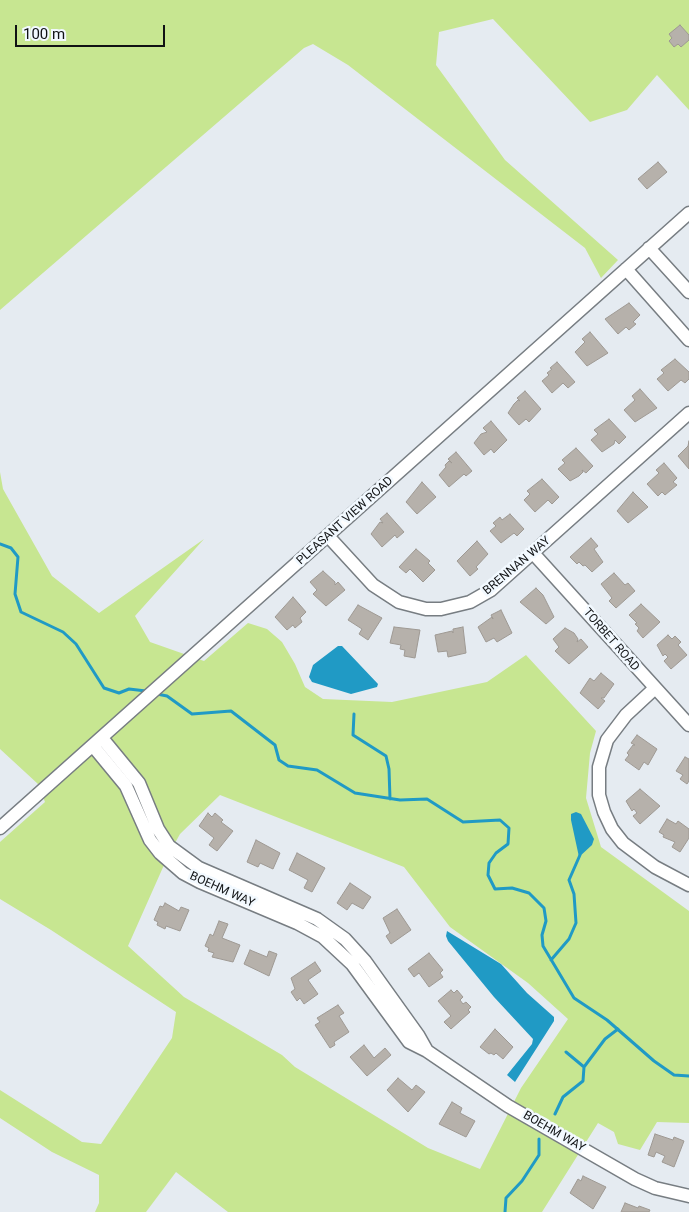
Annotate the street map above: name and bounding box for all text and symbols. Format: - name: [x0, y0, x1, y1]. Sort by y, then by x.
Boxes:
- scale bar: [18, 15, 168, 47]
- text: 100 m: [23, 25, 65, 43]
- street label: PLEASANT VIEW ROAD: [294, 474, 396, 568]
- street label: BRENNAN WAY: [481, 534, 553, 598]
- street label: TORBET ROAD: [580, 606, 642, 674]
- street label: BOEHM WAY: [187, 869, 257, 911]
- street label: BOEHM WAY: [520, 1108, 588, 1156]

